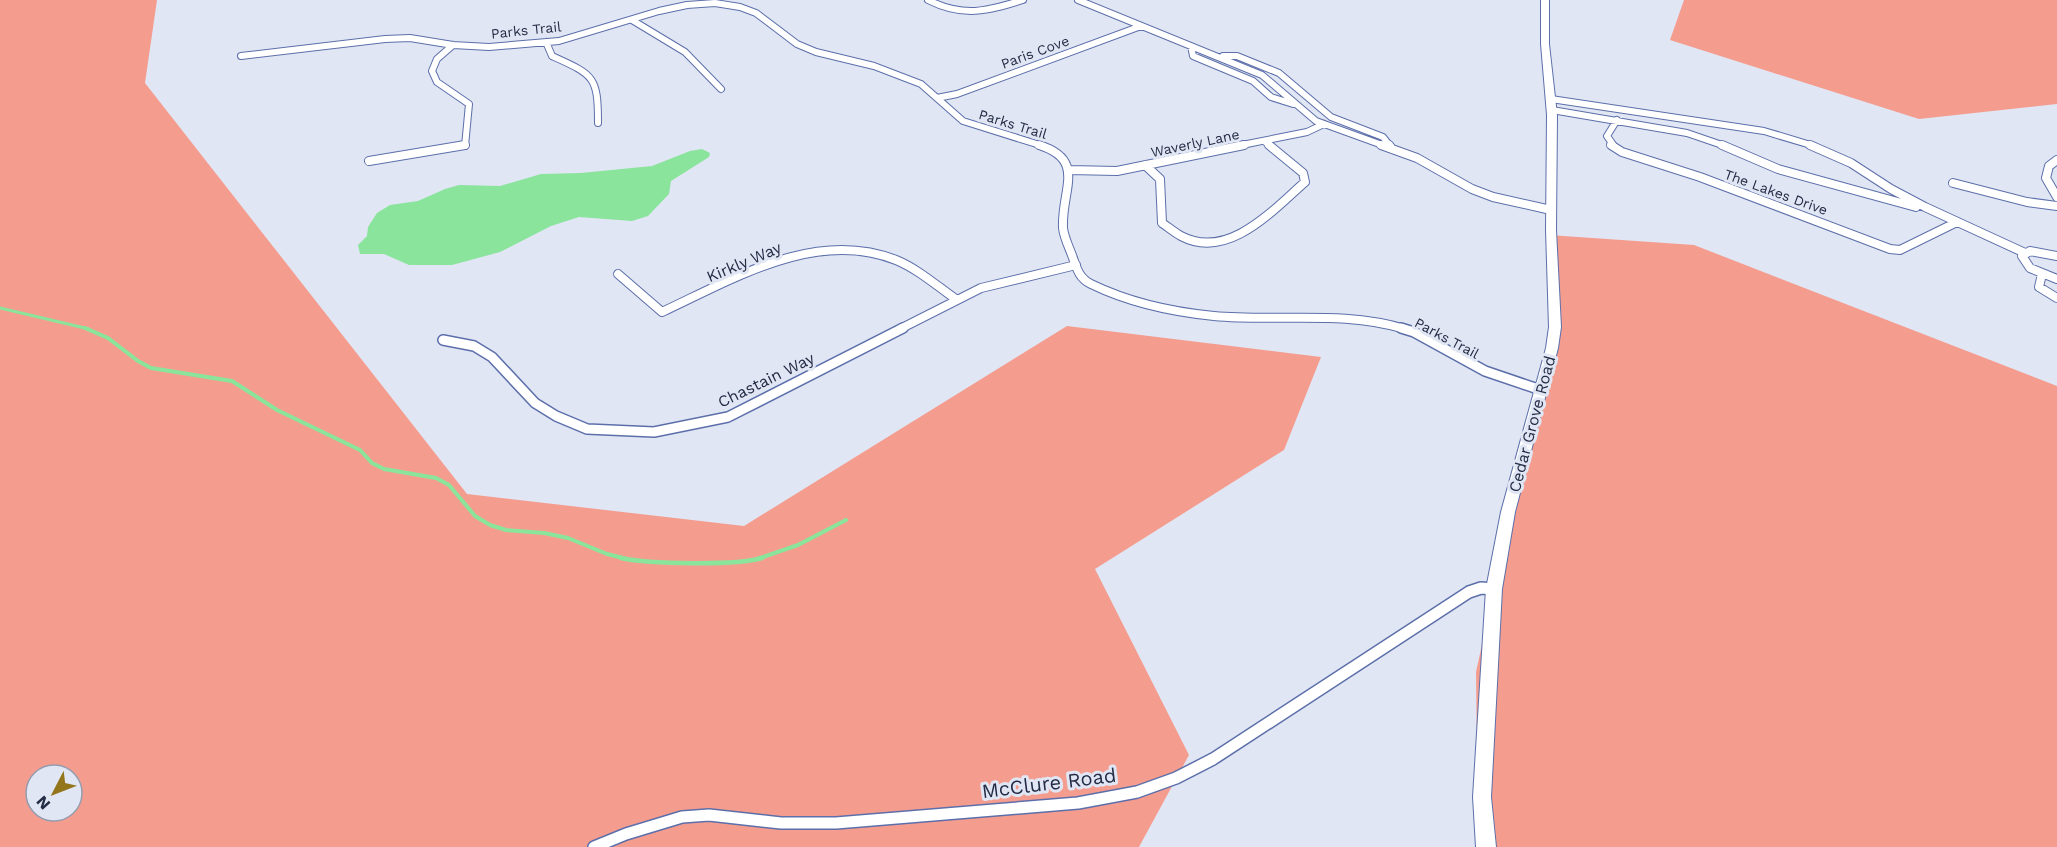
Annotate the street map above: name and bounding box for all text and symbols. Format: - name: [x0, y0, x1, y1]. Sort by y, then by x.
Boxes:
- street label: Parks Trail: [490, 18, 563, 42]
- street label: Paris Cove: [999, 32, 1071, 72]
- street label: Parks Trail: [977, 106, 1050, 142]
- street label: Waverly Lane: [1149, 126, 1241, 160]
- street label: The Lakes Drive: [1722, 166, 1830, 218]
- street label: Kirkly Way: [704, 237, 785, 286]
- street label: Parks Trail: [1412, 314, 1483, 362]
- street label: Chastain Way: [715, 348, 818, 412]
- street label: Cedar Grove Road: [1505, 354, 1559, 494]
- north arrow: [24, 763, 84, 823]
- street label: McClure Road: [980, 763, 1118, 803]
- text: N: [32, 792, 54, 813]

